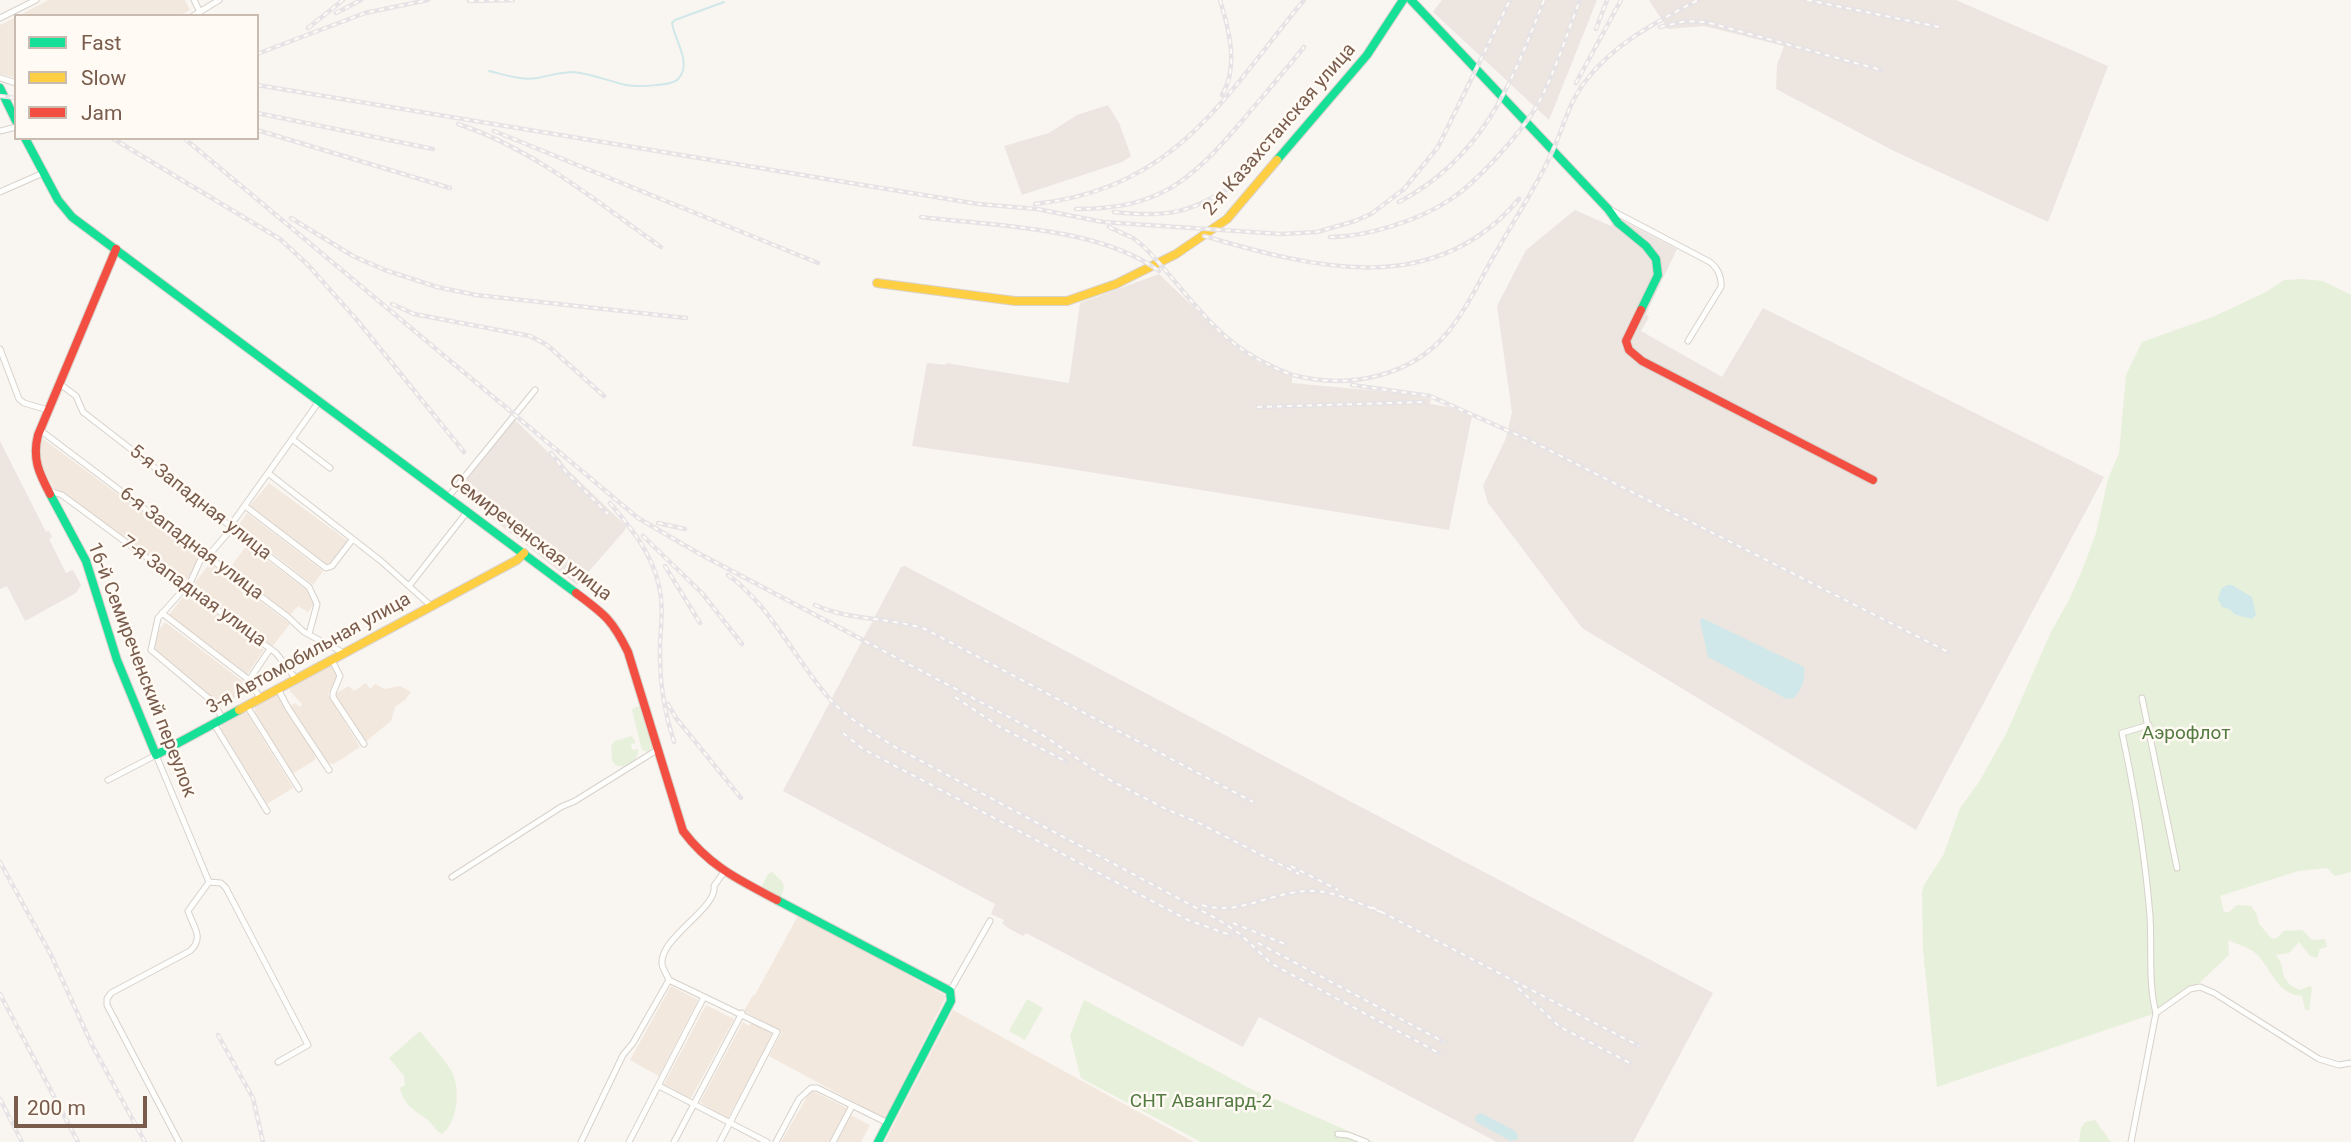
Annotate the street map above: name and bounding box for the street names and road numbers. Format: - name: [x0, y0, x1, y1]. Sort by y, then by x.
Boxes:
- street label: 2-я Казахстанская улица: [1199, 39, 1361, 221]
- street label: 5-я Западная улица: [124, 440, 276, 566]
- street label: Семиреченская улица: [444, 469, 616, 607]
- street label: 6-я Западная улица: [115, 483, 267, 605]
- street label: 7-я Западная улица: [116, 532, 270, 652]
- street label: 16-й Семиреченский переулок: [82, 539, 200, 801]
- street label: 3-я Автомобильная улица: [203, 588, 415, 720]

